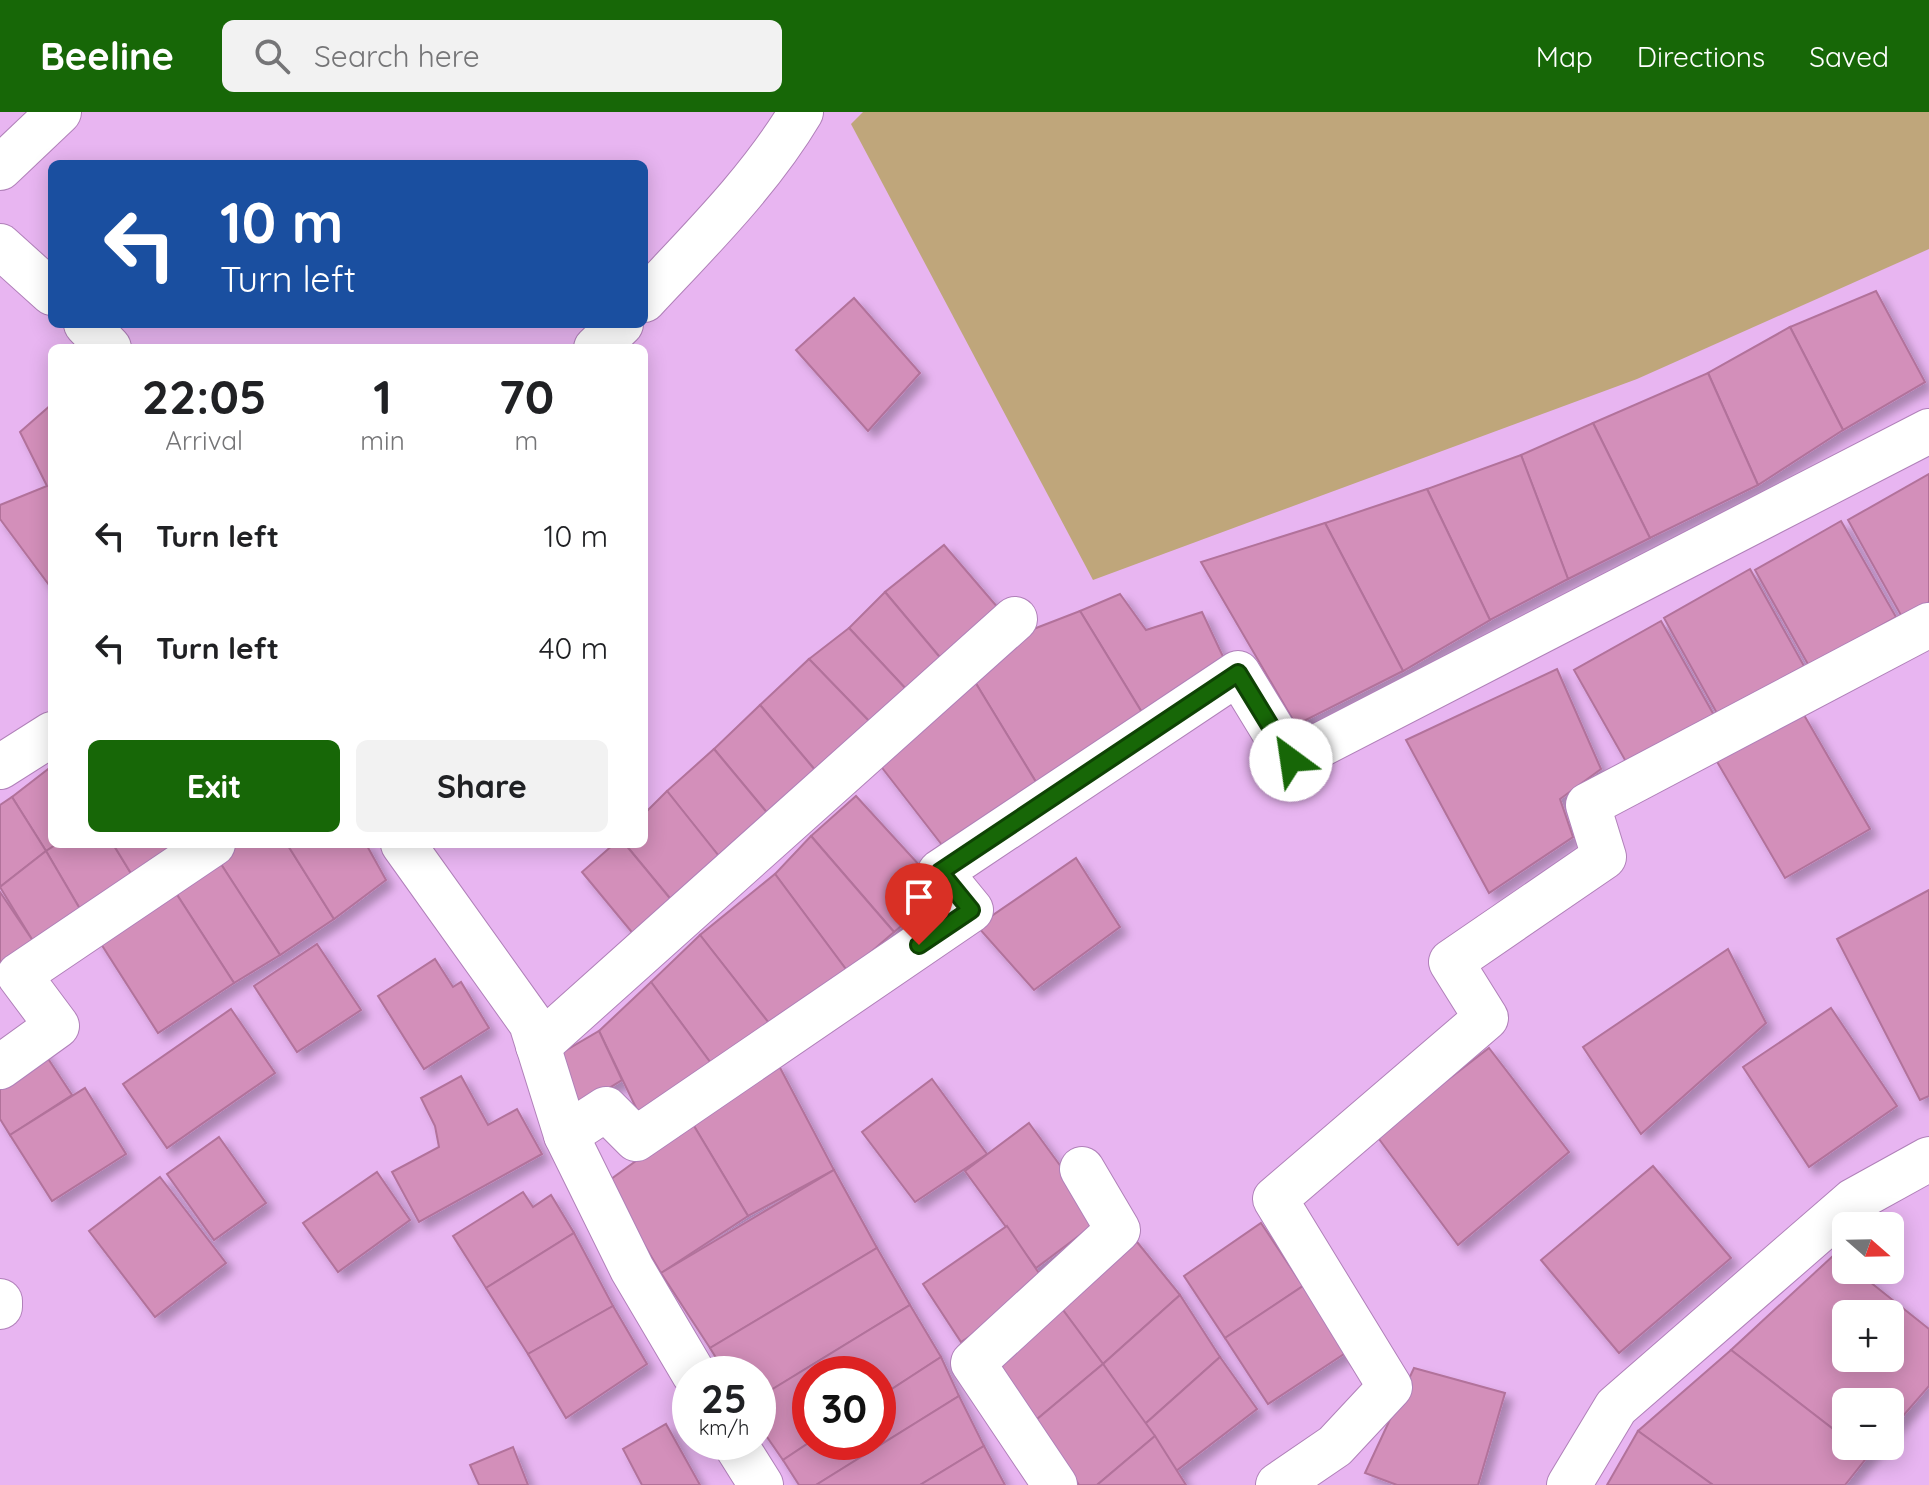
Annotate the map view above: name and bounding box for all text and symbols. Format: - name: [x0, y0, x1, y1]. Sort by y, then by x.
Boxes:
- search box: [222, 20, 782, 92]
- text: Beeline: [40, 32, 174, 80]
- icon: search: [250, 34, 294, 78]
- text: Search here: [314, 37, 480, 75]
- text: Map: [1536, 39, 1593, 74]
- text: Directions: [1637, 39, 1765, 74]
- text: Saved: [1809, 39, 1889, 74]
- text: 10 m: [220, 187, 343, 257]
- icon: left: [88, 192, 192, 296]
- text: Turn left: [220, 256, 356, 301]
- text: 22:05: [142, 366, 267, 426]
- text: 1: [373, 366, 392, 426]
- text: 70: [498, 366, 554, 426]
- text: Arrival: [165, 424, 243, 457]
- text: min: [360, 424, 405, 457]
- text: m: [514, 424, 538, 457]
- icon: left: [88, 514, 132, 558]
- text: Turn left: [156, 517, 279, 555]
- text: 10 m: [544, 517, 608, 555]
- icon: left: [88, 626, 132, 670]
- text: Turn left: [156, 629, 279, 667]
- text: 40 m: [539, 629, 608, 667]
- position arrow: [1249, 718, 1333, 802]
- button: Exit: [88, 740, 340, 832]
- button: Share: [356, 740, 608, 832]
- pin: [885, 863, 953, 945]
- icon: arrive: [897, 875, 941, 919]
- north arrow: [1832, 1212, 1904, 1284]
- map controls: [1832, 1212, 1904, 1460]
- button: +: [1832, 1300, 1904, 1372]
- speed limit sign: 30: [792, 1356, 896, 1460]
- text: 25: [701, 1373, 747, 1423]
- button: −: [1832, 1388, 1904, 1460]
- text: km/h: [699, 1415, 749, 1440]

